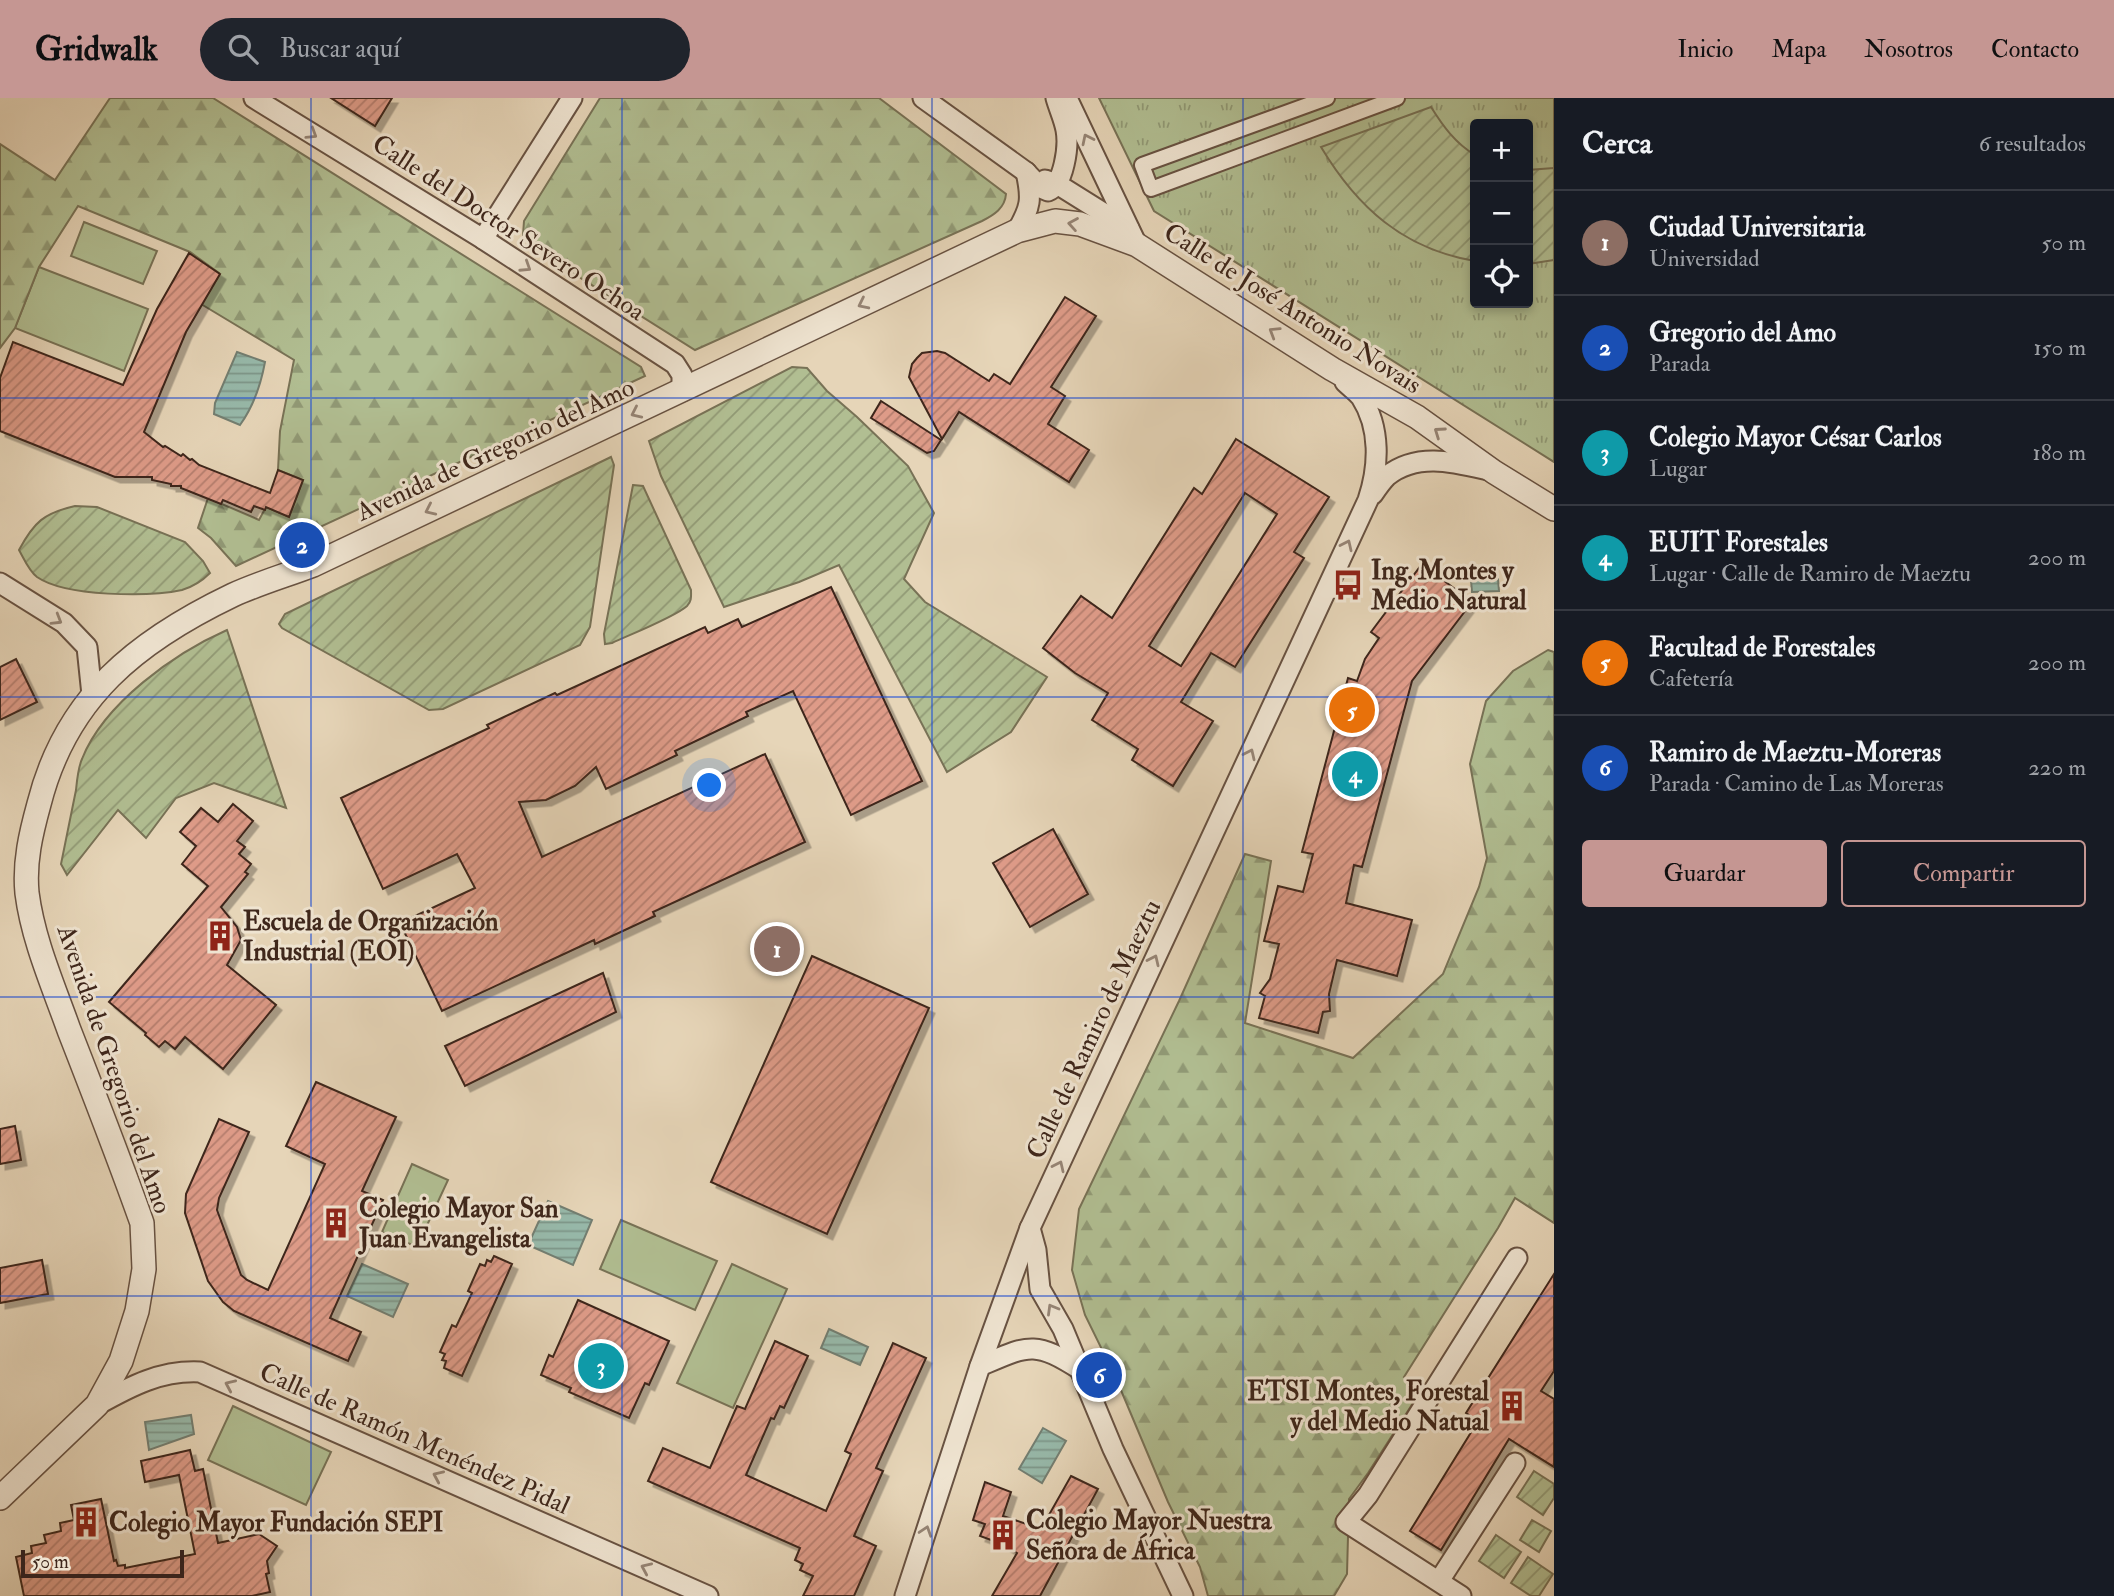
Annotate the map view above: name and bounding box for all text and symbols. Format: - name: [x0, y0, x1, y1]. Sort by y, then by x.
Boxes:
- search box: [200, 18, 690, 81]
- text: Gridwalk: [35, 29, 158, 70]
- icon: search: [224, 30, 262, 68]
- text: Buscar aquí: [280, 33, 400, 65]
- text: Inicio: [1678, 34, 1733, 65]
- text: Mapa: [1771, 34, 1826, 65]
- text: Nosotros: [1864, 34, 1953, 65]
- text: Contacto: [1991, 34, 2079, 65]
- map controls: [1470, 119, 1533, 308]
- button: +: [1470, 119, 1533, 182]
- one-way arrow: [305, 125, 318, 138]
- text: Cerca: [1582, 125, 1652, 162]
- street label: Calle del Doctor Severo Ochoa: [366, 128, 651, 328]
- text: 6 resultados: [1979, 129, 2086, 158]
- one-way arrow: [1082, 134, 1096, 146]
- button: −: [1470, 182, 1533, 245]
- text: Ciudad Universitaria: [1649, 212, 1865, 244]
- street label: Calle de José Antonio Novais: [1158, 216, 1427, 401]
- one-way arrow: [1067, 217, 1079, 232]
- text: 1: [1601, 228, 1609, 257]
- text: 50 m: [2042, 228, 2086, 257]
- text: Universidad: [1649, 244, 1760, 273]
- button: locate: [1470, 245, 1533, 308]
- one-way arrow: [518, 259, 531, 272]
- one-way arrow: [858, 295, 870, 309]
- text: Gregorio del Amo: [1649, 317, 1836, 349]
- one-way arrow: [1269, 328, 1282, 341]
- text: 2: [1599, 333, 1611, 362]
- text: 150 m: [2033, 333, 2086, 362]
- text: Parada: [1649, 349, 1710, 378]
- street label: Avenida de Gregorio del Amo: [350, 371, 640, 529]
- one-way arrow: [631, 405, 643, 419]
- text: Colegio Mayor César Carlos: [1649, 422, 1942, 454]
- one-way arrow: [1434, 428, 1447, 440]
- text: 3: [1601, 438, 1609, 467]
- text: 180 m: [2033, 438, 2086, 467]
- text: Lugar: [1649, 454, 1707, 483]
- one-way arrow: [425, 502, 438, 516]
- pin: 2: [279, 519, 325, 571]
- text: EUIT Forestales: [1649, 527, 1828, 559]
- one-way arrow: [1339, 540, 1353, 553]
- text: 4: [1599, 543, 1611, 572]
- text: 200 m: [2028, 543, 2086, 572]
- place label: Ing. Montes y Medio Natural: [1370, 555, 1527, 617]
- text: Lugar · Calle de Ramiro de Maeztu: [1649, 559, 1971, 588]
- bus stop icon: Ing. Montes y Medio Natural: [1331, 568, 1365, 602]
- one-way arrow: [50, 612, 63, 625]
- text: Facultad de Forestales: [1649, 632, 1875, 664]
- text: 5: [1600, 648, 1610, 677]
- text: 200 m: [2028, 648, 2086, 677]
- text: Cafetería: [1649, 664, 1733, 693]
- pin: 5: [1329, 684, 1375, 736]
- text: Ramiro de Maeztu-Moreras: [1649, 737, 1941, 769]
- one-way arrow: [1242, 748, 1256, 761]
- pin: 4: [1332, 748, 1378, 800]
- text: 6: [1599, 753, 1611, 782]
- text: 220 m: [2028, 753, 2086, 782]
- your location: [692, 768, 726, 802]
- text: Parada · Camino de Las Moreras: [1649, 769, 1944, 798]
- button: Guardar: [1582, 840, 1827, 907]
- button: Compartir: [1841, 840, 2086, 907]
- street label: Calle de Ramiro de Maeztu: [1020, 895, 1168, 1164]
- place label: Escuela de Organización Industrial (EOI): [243, 906, 499, 968]
- building icon: Escuela de Organización Industrial (EOI): [203, 919, 237, 953]
- street label: Avenida de Gregorio del Amo: [49, 920, 179, 1218]
- pin: 1: [754, 923, 800, 975]
- one-way arrow: [1146, 955, 1160, 967]
- one-way arrow: [1051, 1161, 1065, 1174]
- place label: Colegio Mayor San Juan Evangelista: [357, 1193, 559, 1256]
- building icon: Colegio Mayor San Juan Evangelista: [319, 1206, 353, 1240]
- one-way arrow: [1047, 1304, 1060, 1317]
- pin: 3: [578, 1340, 624, 1392]
- pin: 6: [1076, 1349, 1122, 1401]
- street label: Calle de Ramón Menéndez Pidal: [255, 1356, 575, 1522]
- place label: ETSI Montes, Forestal y del Medio Natual: [1247, 1376, 1489, 1439]
- one-way arrow: [224, 1379, 237, 1393]
- building icon: ETSI Montes, Forestal y del Medio Natual: [1495, 1389, 1529, 1423]
- one-way arrow: [433, 1470, 445, 1484]
- building icon: Colegio Mayor Fundación SEPI: [69, 1505, 103, 1539]
- place label: Colegio Mayor Nuestra Señora de África: [1026, 1505, 1273, 1567]
- place label: Colegio Mayor Fundación SEPI: [109, 1507, 443, 1540]
- building icon: Colegio Mayor Nuestra Señora de África: [986, 1518, 1020, 1552]
- one-way arrow: [918, 1526, 933, 1538]
- scale bar: [21, 1547, 184, 1579]
- text: 50 m: [32, 1550, 69, 1574]
- one-way arrow: [641, 1562, 653, 1576]

